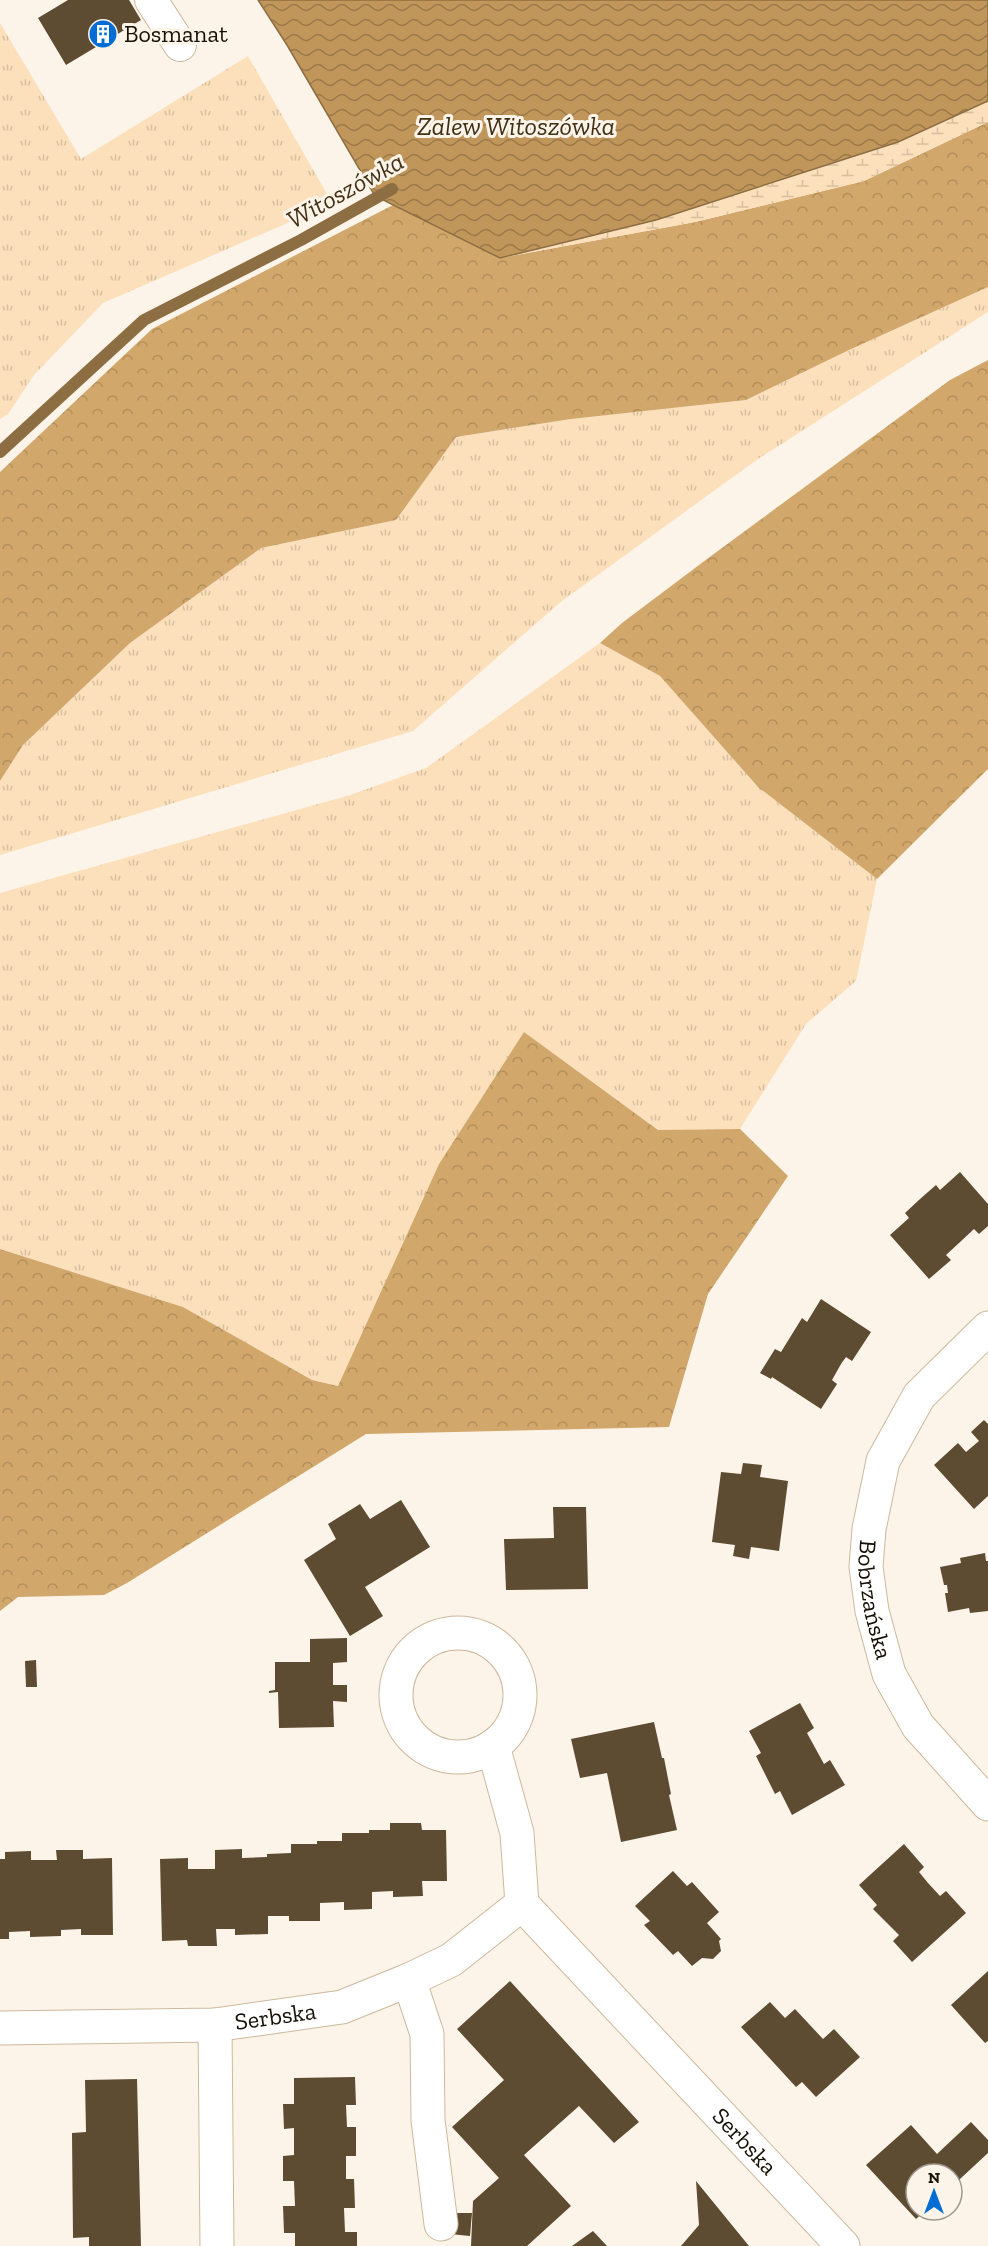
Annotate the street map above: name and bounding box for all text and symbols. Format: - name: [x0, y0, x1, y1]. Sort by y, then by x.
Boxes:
- building icon: Bosmanat: [87, 18, 119, 50]
- place label: Bosmanat: [124, 19, 228, 48]
- water label: Zalew Witoszówka: [417, 110, 615, 142]
- water label: Witoszówka: [281, 145, 409, 235]
- street label: Bobrzańska: [852, 1539, 899, 1663]
- street label: Serbska: [233, 1996, 318, 2036]
- street label: Serbska: [707, 2101, 784, 2181]
- north arrow: [904, 2162, 964, 2222]
- text: N: [928, 2168, 940, 2187]

